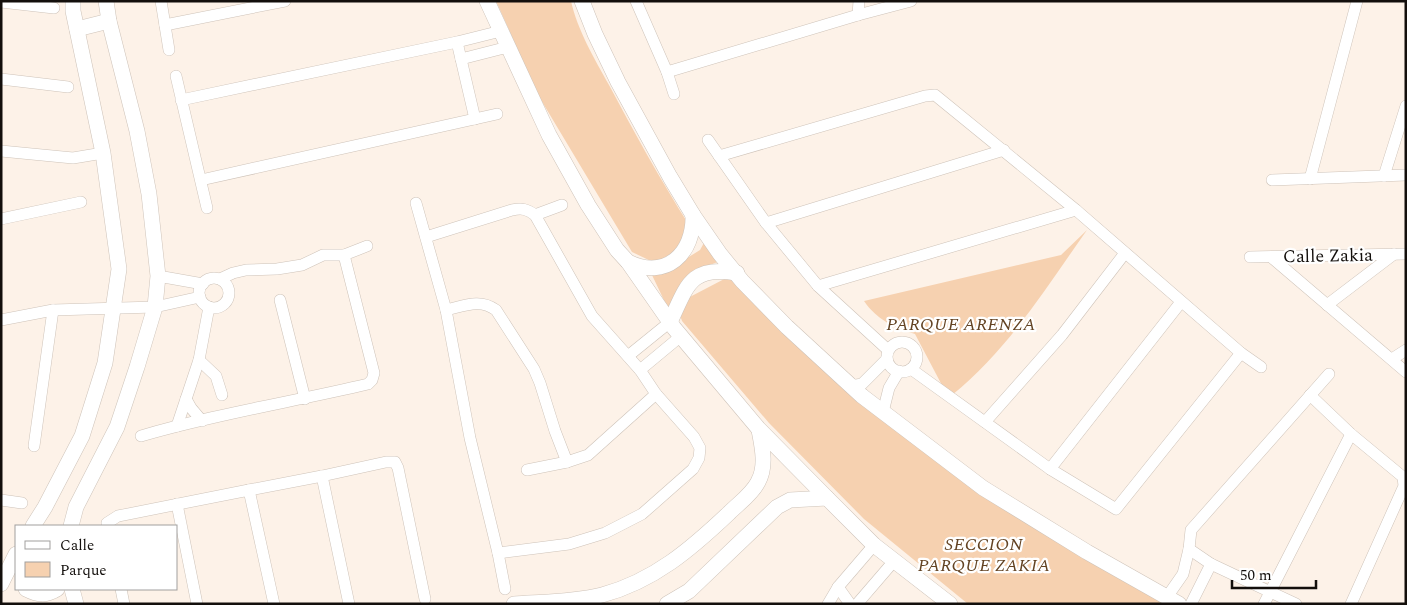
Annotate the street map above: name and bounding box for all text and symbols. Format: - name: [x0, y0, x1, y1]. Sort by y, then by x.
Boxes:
- street label: Calle Zakia: [1283, 242, 1373, 270]
- park label: PARQUE ARENZA: [886, 311, 1036, 338]
- legend: [15, 525, 178, 590]
- park label: SECCION PARQUE ZAKIA: [918, 531, 1050, 579]
- text: Calle: [60, 534, 94, 557]
- scale bar: [1232, 558, 1316, 590]
- text: Parque: [60, 559, 107, 582]
- text: 50 m: [1240, 564, 1272, 587]

